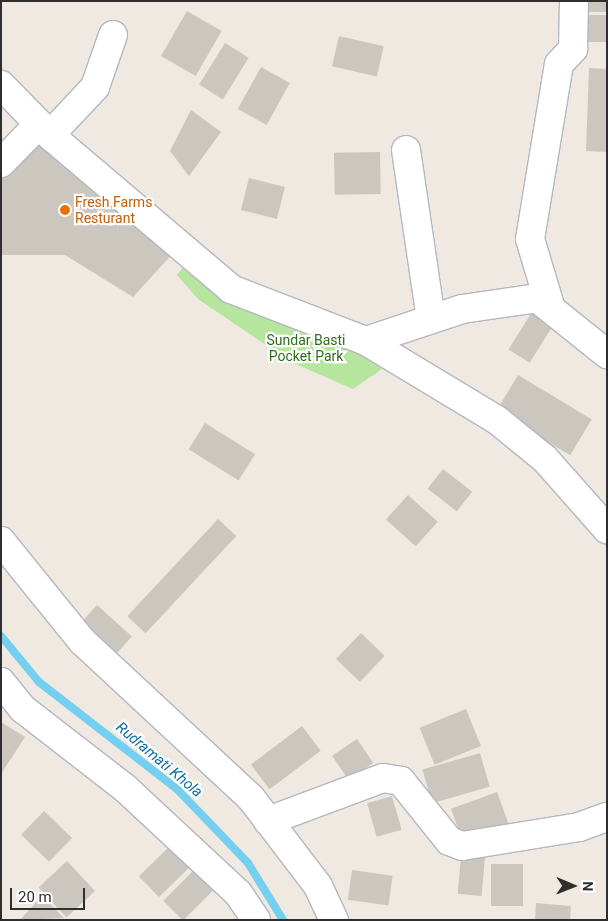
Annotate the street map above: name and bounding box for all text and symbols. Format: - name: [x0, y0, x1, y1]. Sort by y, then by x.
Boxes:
- place label: Fresh Farms Resturant: [75, 194, 152, 226]
- marker: Fresh Farms Resturant: [59, 204, 71, 216]
- park label: Sundar Basti Pocket Park: [266, 332, 346, 364]
- water label: Rudramati Khola: [112, 719, 206, 801]
- north arrow: [548, 861, 598, 911]
- scale bar: [12, 878, 88, 910]
- text: N: [580, 881, 596, 891]
- text: 20 m: [18, 888, 52, 906]

